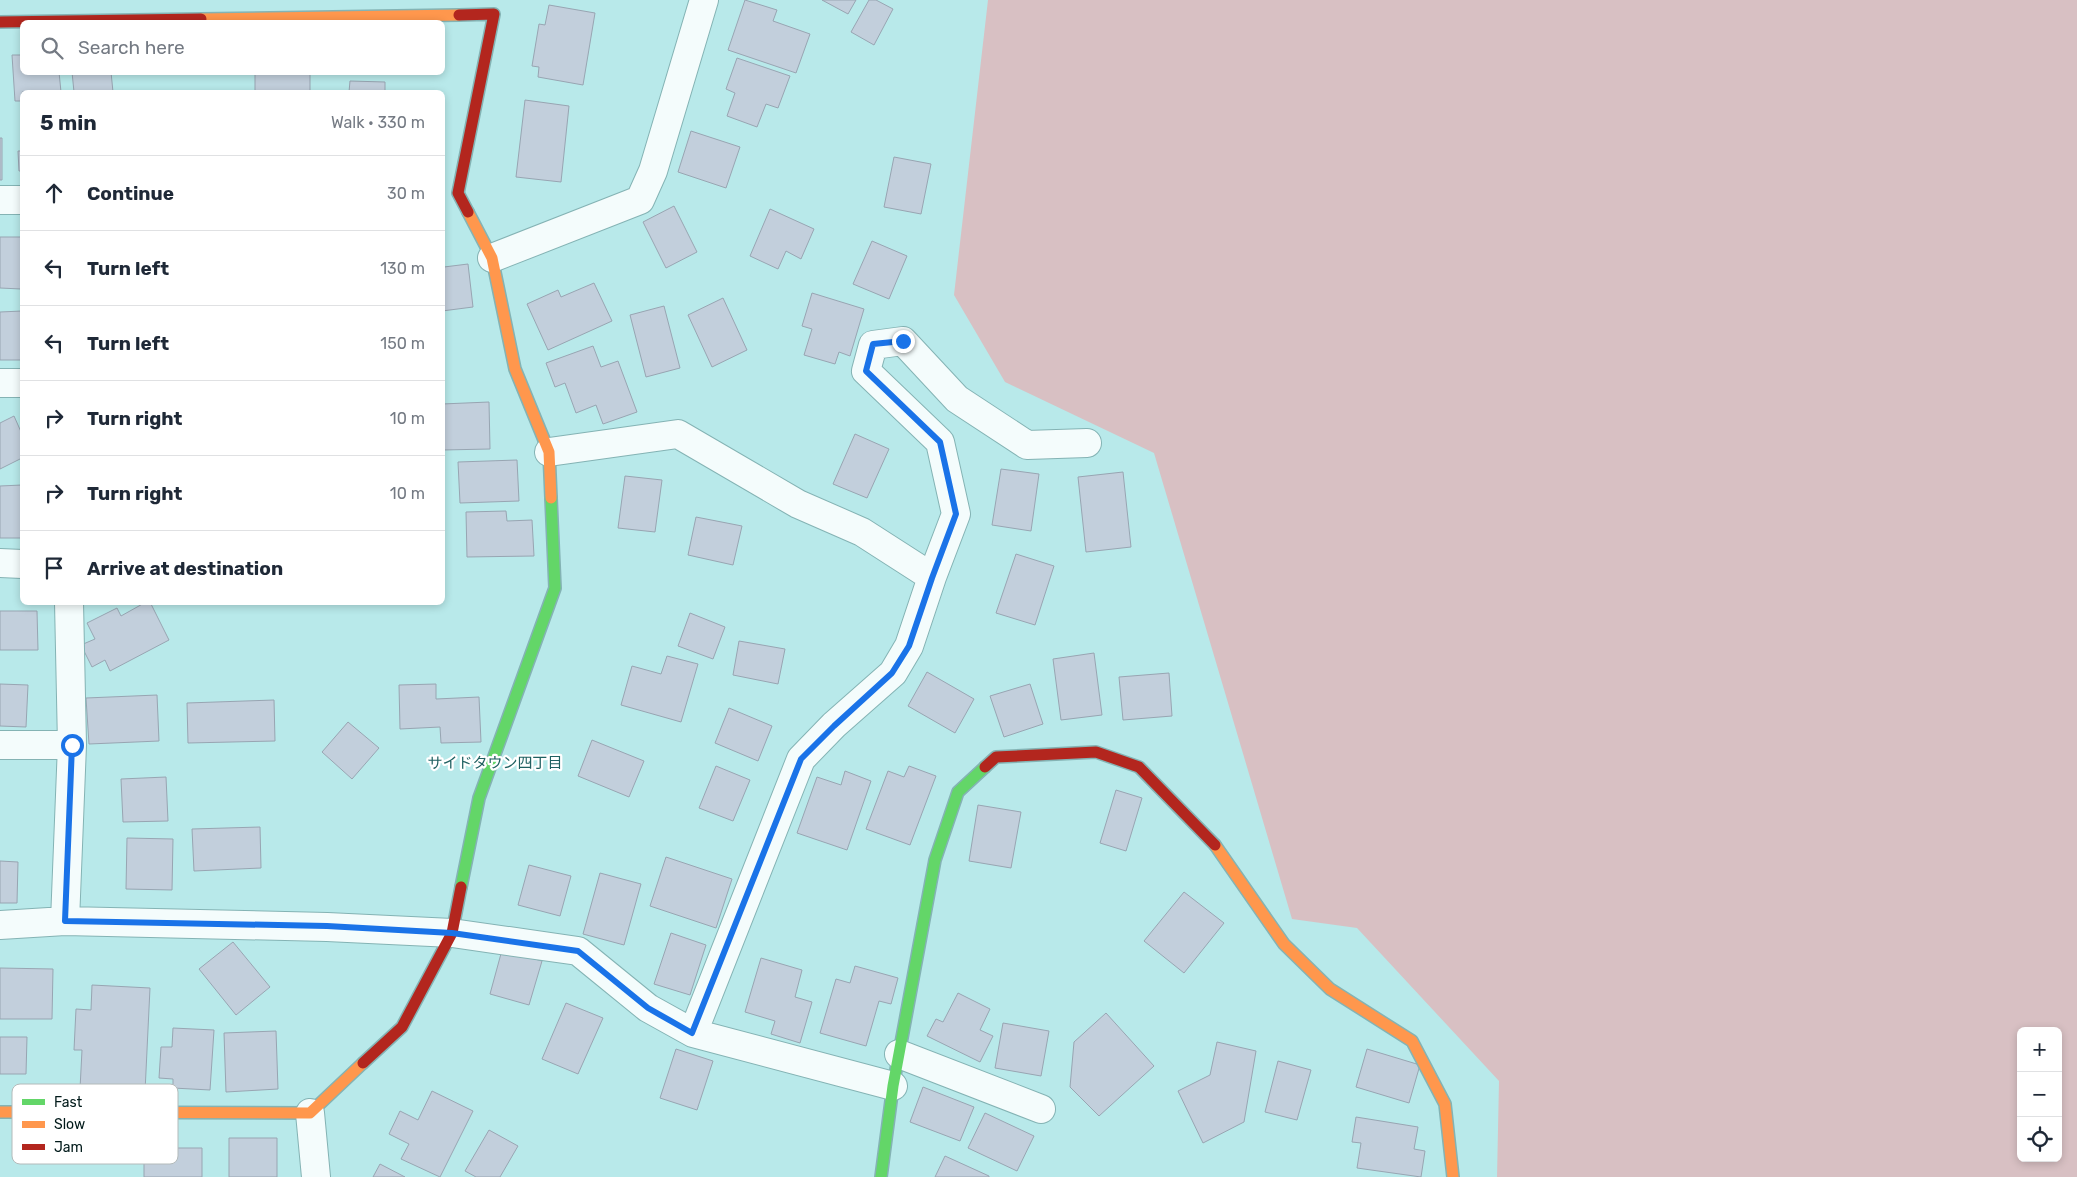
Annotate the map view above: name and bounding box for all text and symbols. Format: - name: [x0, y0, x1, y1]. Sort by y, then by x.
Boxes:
- search box: [20, 20, 445, 75]
- icon: search: [38, 34, 66, 62]
- text: Search here: [78, 36, 185, 59]
- text: 5 min: [40, 110, 97, 135]
- text: Walk · 330 m: [331, 113, 425, 132]
- icon: ahead: [40, 179, 68, 207]
- text: Continue: [87, 182, 174, 205]
- text: 30 m: [387, 184, 425, 203]
- icon: left: [40, 254, 68, 282]
- text: Turn left: [87, 257, 169, 280]
- text: 130 m: [380, 259, 425, 278]
- icon: left: [40, 329, 68, 357]
- route end: [892, 330, 915, 353]
- text: Turn left: [87, 332, 169, 355]
- text: 150 m: [380, 334, 425, 353]
- icon: right: [40, 404, 68, 432]
- text: Turn right: [87, 407, 182, 430]
- text: 10 m: [390, 409, 425, 428]
- icon: right: [40, 479, 68, 507]
- text: Turn right: [87, 482, 182, 505]
- text: 10 m: [390, 484, 425, 503]
- icon: arrive: [40, 554, 68, 582]
- text: Arrive at destination: [87, 557, 283, 580]
- route start: [61, 734, 84, 757]
- district label: サイドタウン四丁目: [427, 754, 563, 772]
- map controls: [2017, 1027, 2062, 1162]
- button: +: [2017, 1027, 2062, 1072]
- button: −: [2017, 1072, 2062, 1117]
- legend: [12, 1084, 178, 1164]
- text: Fast: [54, 1094, 83, 1111]
- text: Slow: [54, 1116, 85, 1133]
- button: locate: [2017, 1117, 2062, 1162]
- text: Jam: [54, 1139, 83, 1156]

